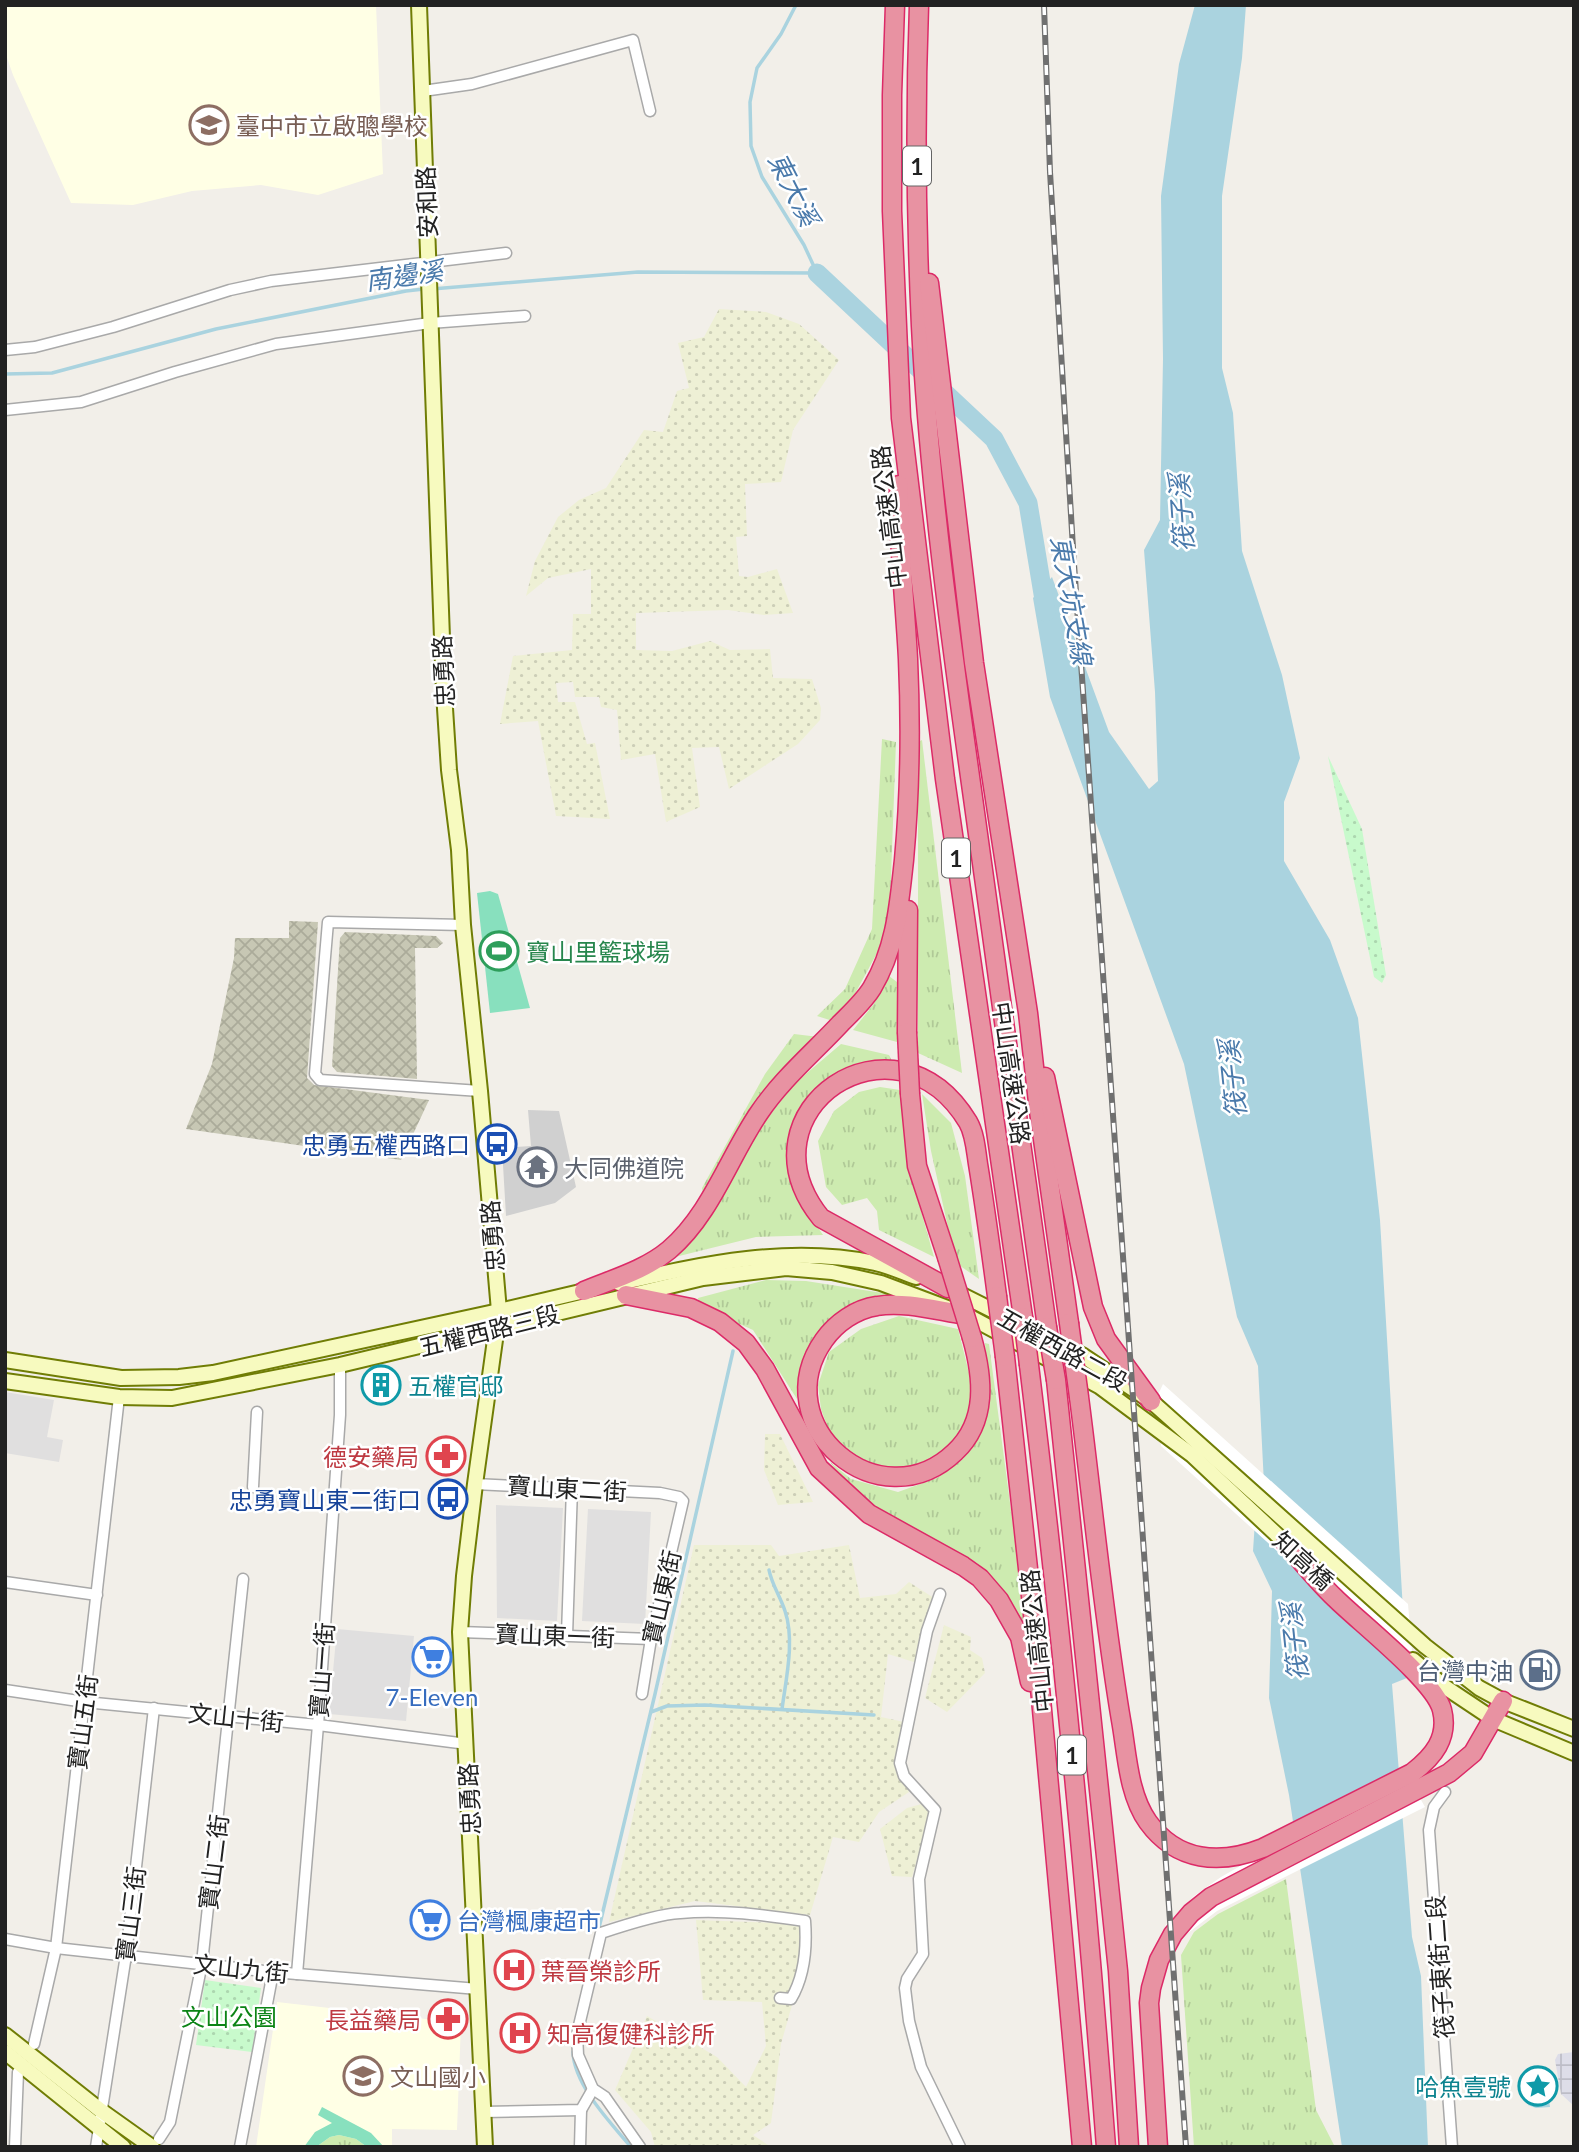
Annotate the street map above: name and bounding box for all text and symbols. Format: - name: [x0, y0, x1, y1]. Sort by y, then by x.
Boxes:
- school or university icon: 臺中市立啟聰學校: [188, 104, 230, 146]
- place label: 臺中市立啟聰學校: [236, 111, 428, 140]
- road number: 1: [903, 146, 931, 186]
- water label: 東大溪: [762, 147, 828, 235]
- street label: 安和路: [410, 166, 442, 238]
- water label: 南邊溪: [363, 253, 449, 296]
- street label: 中山高速公路: [865, 444, 911, 590]
- water label: 筏子溪: [1162, 469, 1200, 553]
- water label: 東大坑支線: [1045, 533, 1100, 670]
- street label: 忠勇路: [427, 634, 459, 708]
- road number: 1: [942, 838, 970, 878]
- sports icon: 寶山里籃球場: [478, 930, 520, 972]
- place label: 寶山里籃球場: [526, 937, 670, 966]
- street label: 中山高速公路: [988, 1000, 1036, 1146]
- water label: 筏子溪: [1212, 1035, 1252, 1119]
- bus stop icon: 忠勇五權西路口: [476, 1123, 518, 1165]
- place label: 忠勇五權西路口: [302, 1130, 470, 1159]
- temple icon: 大同佛道院: [516, 1146, 558, 1188]
- place label: 大同佛道院: [564, 1153, 684, 1182]
- street label: 忠勇路: [474, 1199, 510, 1273]
- street label: 五權西路三段: [416, 1299, 562, 1361]
- street label: 五權西路二段: [993, 1301, 1133, 1397]
- building icon: 五權官邸: [360, 1364, 402, 1406]
- place label: 五權官邸: [408, 1371, 504, 1400]
- pharmacy icon: 德安藥局: [425, 1435, 467, 1477]
- place label: 德安藥局: [323, 1442, 419, 1471]
- street label: 寶山東二街: [506, 1470, 628, 1506]
- bus stop icon: 忠勇寶山東二街口: [427, 1478, 469, 1520]
- place label: 忠勇寶山東二街口: [229, 1485, 421, 1514]
- street label: 知高橋: [1268, 1525, 1340, 1595]
- street label: 寶山東街: [636, 1547, 686, 1647]
- street label: 中山高速公路: [1014, 1568, 1058, 1714]
- water label: 筏子溪: [1274, 1598, 1314, 1682]
- street label: 寶山東一街: [495, 1618, 615, 1652]
- street label: 寶山一街: [303, 1621, 339, 1719]
- supermarket icon: 7-Eleven: [411, 1636, 453, 1678]
- fuel station icon: 台灣中油: [1519, 1649, 1561, 1691]
- place label: 台灣中油: [1417, 1656, 1513, 1685]
- street label: 寶山五街: [62, 1673, 102, 1771]
- place label: 7-Eleven: [386, 1682, 478, 1711]
- street label: 文山十街: [187, 1698, 285, 1736]
- road number: 1: [1058, 1736, 1086, 1774]
- street label: 忠勇路: [453, 1762, 485, 1836]
- street label: 寶山二街: [193, 1813, 233, 1911]
- street label: 寶山三街: [110, 1865, 150, 1963]
- street label: 筏子東街二段: [1420, 1894, 1458, 2040]
- supermarket icon: 台灣楓康超市: [409, 1899, 451, 1941]
- place label: 台灣楓康超市: [457, 1906, 601, 1935]
- street label: 文山九街: [192, 1949, 290, 1987]
- hospital icon: 葉晉榮診所: [493, 1949, 535, 1991]
- place label: 葉晉榮診所: [541, 1956, 661, 1985]
- pharmacy icon: 長益藥局: [427, 1998, 469, 2040]
- park label: 文山公園: [181, 2002, 277, 2031]
- place label: 長益藥局: [325, 2005, 421, 2034]
- hospital icon: 知高復健科診所: [499, 2012, 541, 2054]
- place label: 知高復健科診所: [547, 2019, 715, 2048]
- school or university icon: 文山國小: [342, 2055, 384, 2097]
- place label: 文山國小: [390, 2062, 486, 2091]
- place icon: 哈魚壹號: [1517, 2065, 1559, 2107]
- place label: 哈魚壹號: [1415, 2072, 1511, 2101]

